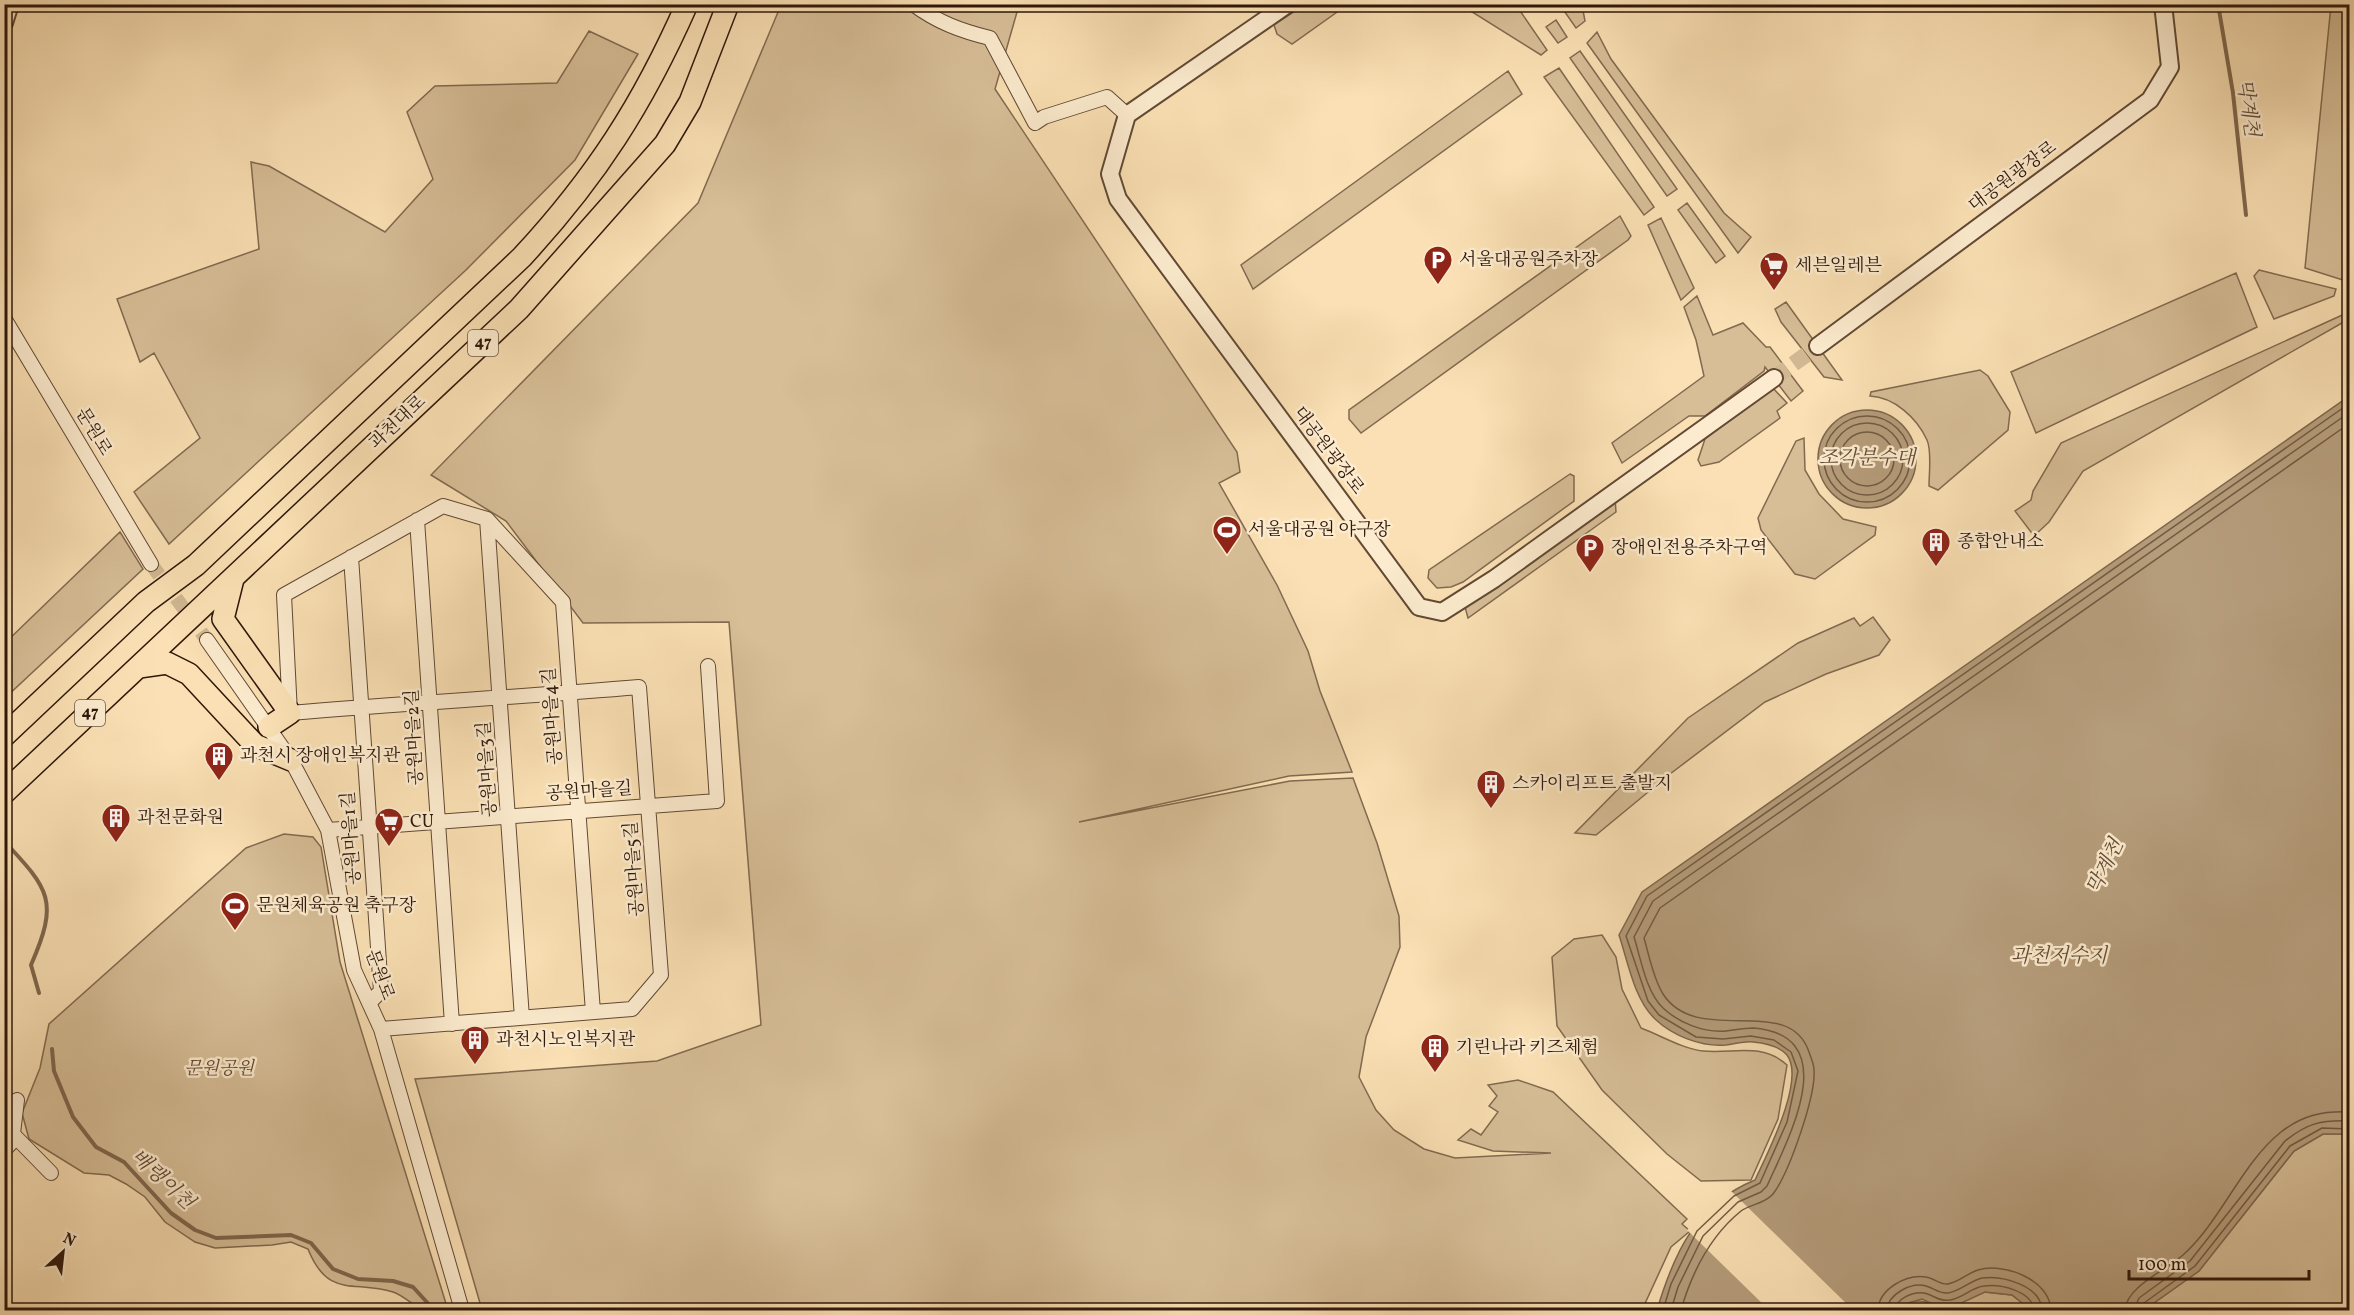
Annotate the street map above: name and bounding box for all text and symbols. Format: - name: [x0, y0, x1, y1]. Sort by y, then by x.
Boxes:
- water label: 막계천: [2229, 77, 2265, 140]
- street label: 대공원광장로: [1964, 136, 2062, 218]
- parking icon: 서울대공원주차장: [1422, 244, 1454, 286]
- place label: 서울대공원주차장: [1459, 248, 1599, 273]
- supermarket icon: 세븐일레븐: [1758, 250, 1790, 292]
- place label: 세븐일레븐: [1795, 254, 1883, 279]
- road number: 47: [468, 330, 498, 356]
- street label: 과천대로: [364, 390, 432, 456]
- street label: 대공원광장로: [1287, 402, 1369, 500]
- street label: 문원로: [69, 403, 117, 461]
- water label: 조각분수대: [1819, 445, 1918, 473]
- sports icon: 서울대공원 야구장: [1211, 514, 1243, 556]
- place label: 서울대공원 야구장: [1248, 518, 1391, 543]
- building icon: 종합안내소: [1920, 526, 1952, 568]
- place label: 종합안내소: [1957, 530, 2044, 555]
- parking icon: 장애인전용주차구역: [1574, 532, 1606, 574]
- place label: 장애인전용주차구역: [1611, 536, 1768, 561]
- street label: 공원마을4길: [537, 666, 569, 766]
- street label: 공원마을2길: [400, 688, 430, 786]
- road number: 47: [75, 700, 105, 726]
- street label: 공원마을3길: [472, 720, 504, 818]
- building icon: 과천시 장애인복지관: [203, 740, 235, 782]
- place label: 과천시 장애인복지관: [240, 744, 401, 769]
- building icon: 스카이리프트 출발지: [1475, 768, 1507, 810]
- place label: 스카이리프트 출발지: [1512, 772, 1672, 797]
- street label: 공원마을길: [545, 776, 633, 808]
- street label: 공원마을1길: [336, 790, 368, 886]
- building icon: 과천문화원: [100, 802, 132, 844]
- place label: 과천문화원: [137, 806, 224, 831]
- supermarket icon: CU: [373, 806, 405, 848]
- place label: CU: [410, 810, 434, 835]
- street label: 공원마을5길: [619, 820, 651, 918]
- water label: 막계천: [2081, 833, 2132, 899]
- sports icon: 문원체육공원 축구장: [219, 890, 251, 932]
- place label: 문원체육공원 축구장: [256, 894, 417, 919]
- water label: 과천저수지: [2011, 943, 2109, 971]
- street label: 문원로: [358, 946, 400, 1004]
- building icon: 과천시노인복지관: [459, 1024, 491, 1066]
- place label: 과천시노인복지관: [496, 1028, 636, 1053]
- building icon: 기린나라 키즈체험: [1419, 1032, 1451, 1074]
- place label: 기린나라 키즈체험: [1456, 1036, 1599, 1061]
- park label: 문원공원: [184, 1057, 255, 1082]
- water label: 배랭이천: [124, 1143, 201, 1218]
- north arrow: [33, 1222, 93, 1282]
- text: N: [59, 1228, 79, 1253]
- scale bar: [2129, 1243, 2309, 1281]
- text: 100 m: [2138, 1253, 2187, 1278]

